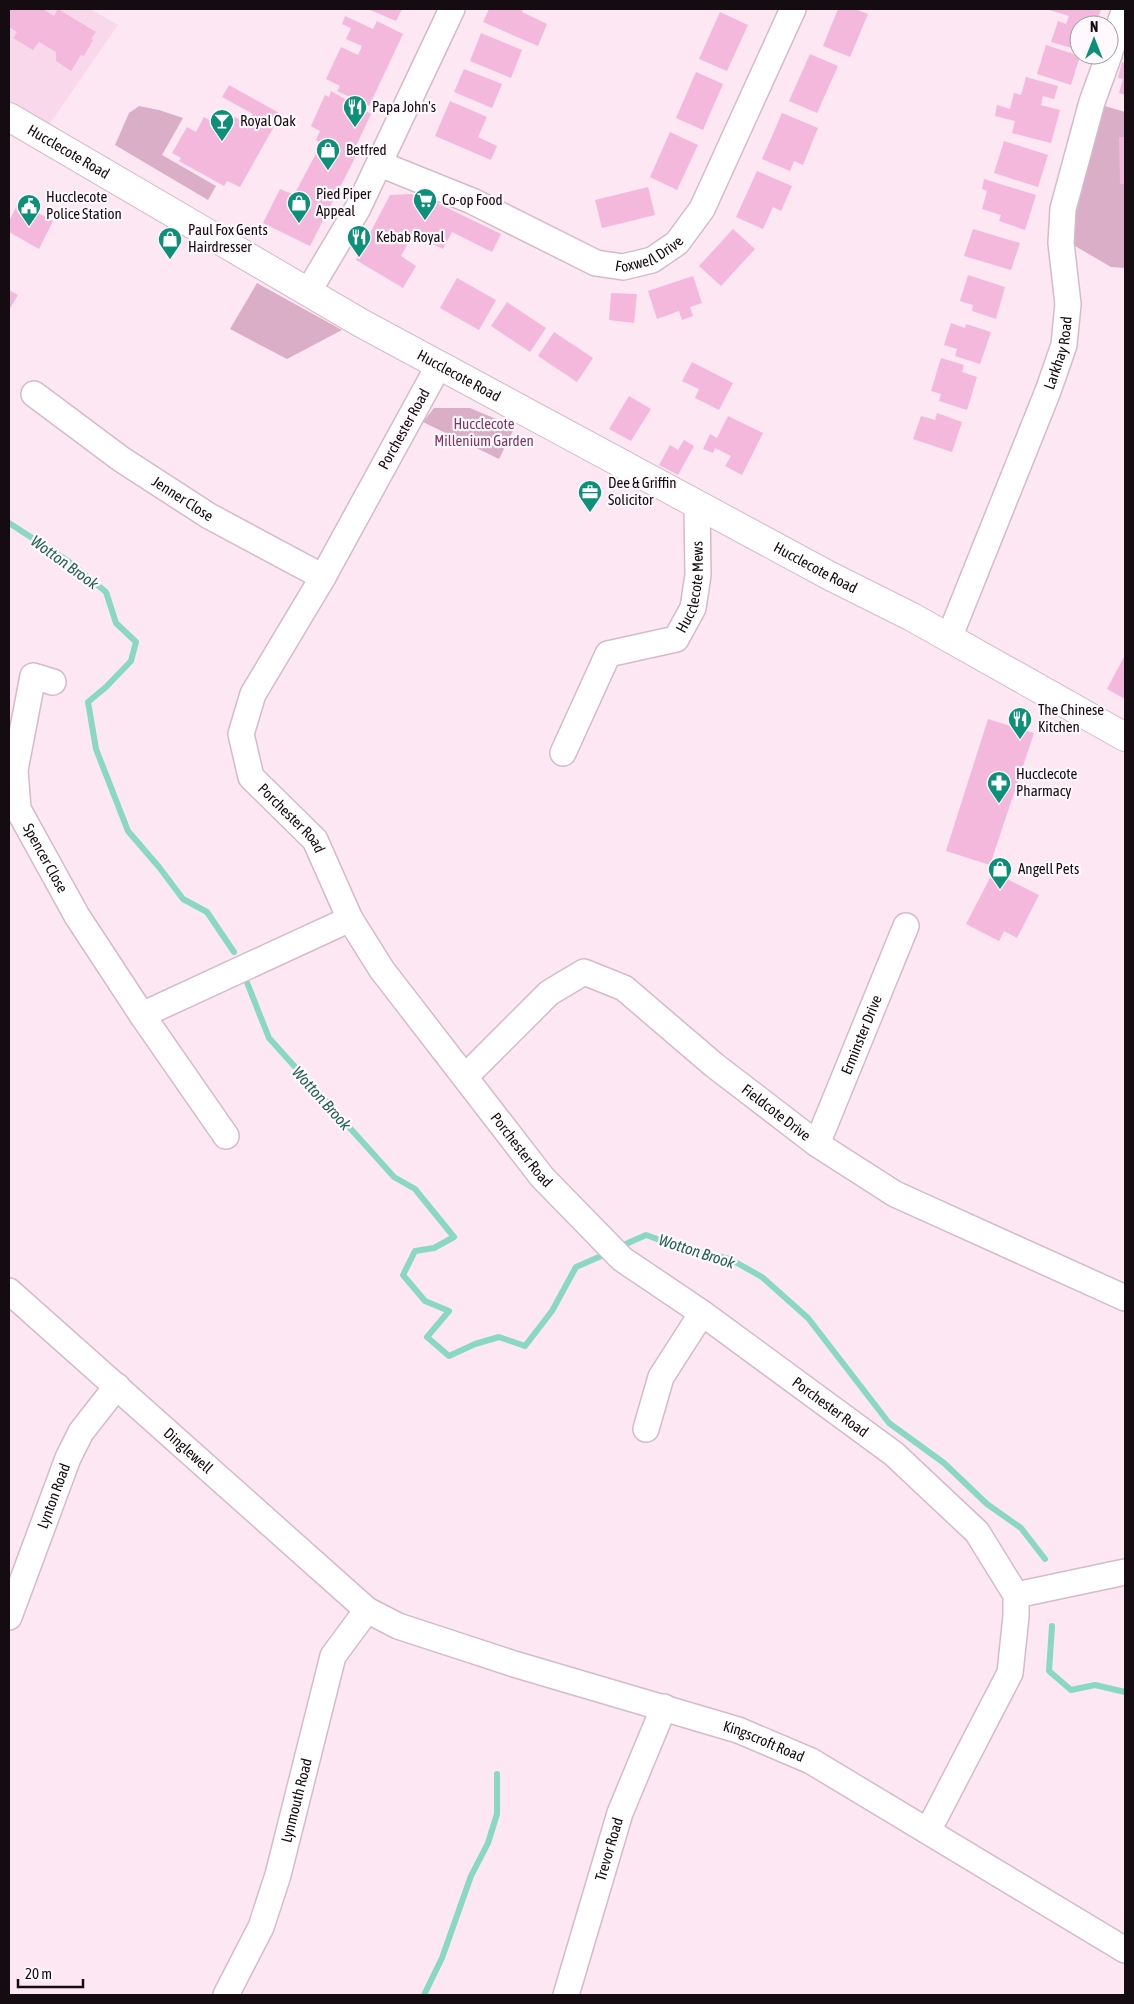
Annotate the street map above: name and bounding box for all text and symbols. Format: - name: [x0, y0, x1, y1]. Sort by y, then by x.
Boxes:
- north arrow: [1069, 15, 1119, 65]
- text: N: [1090, 19, 1098, 35]
- restaurant icon: Papa John's: [342, 94, 368, 128]
- place label: Papa John's: [372, 98, 436, 115]
- bar icon: Royal Oak: [209, 108, 235, 142]
- place label: Royal Oak: [240, 112, 296, 129]
- street label: Hucclecote Road: [25, 121, 113, 182]
- shop icon: Betfred: [315, 137, 341, 171]
- place label: Betfred: [346, 141, 387, 158]
- place label: Pied Piper Appeal: [316, 185, 372, 219]
- supermarket icon: Co-op Food: [412, 187, 438, 221]
- place label: Hucclecote Police Station: [46, 188, 122, 222]
- shop icon: Pied Piper Appeal: [286, 190, 312, 224]
- place label: Co-op Food: [442, 191, 503, 208]
- public building icon: Hucclecote Police Station: [16, 193, 42, 227]
- place label: Paul Fox Gents Hairdresser: [188, 221, 268, 255]
- restaurant icon: Kebab Royal: [346, 224, 372, 258]
- shop icon: Paul Fox Gents Hairdresser: [157, 226, 183, 260]
- place label: Kebab Royal: [376, 228, 445, 245]
- street label: Foxwell Drive: [614, 233, 687, 275]
- street label: Larkhay Road: [1040, 316, 1075, 391]
- street label: Hucclecote Road: [415, 346, 504, 405]
- street label: Porchester Road: [374, 385, 433, 472]
- park label: Hucclecote Millenium Garden: [434, 415, 534, 449]
- street label: Jenner Close: [149, 473, 217, 525]
- place label: Dee & Griffin Solicitor: [608, 474, 677, 508]
- office icon: Dee & Griffin Solicitor: [577, 479, 603, 513]
- water label: Wotton Brook: [28, 531, 103, 593]
- street label: Hucclecote Road: [771, 538, 860, 596]
- street label: Hucclecote Mews: [672, 541, 706, 635]
- place label: The Chinese Kitchen: [1038, 701, 1104, 735]
- restaurant icon: The Chinese Kitchen: [1007, 706, 1033, 740]
- place label: Hucclecote Pharmacy: [1016, 765, 1077, 799]
- pharmacy icon: Hucclecote Pharmacy: [986, 770, 1012, 804]
- street label: Porchester Road: [255, 780, 329, 855]
- street label: Spencer Close: [20, 821, 72, 896]
- shop icon: Angell Pets: [987, 856, 1013, 890]
- place label: Angell Pets: [1018, 860, 1079, 877]
- street label: Erminster Drive: [837, 992, 885, 1077]
- water label: Wotton Brook: [289, 1063, 356, 1134]
- street label: Fieldcote Drive: [739, 1081, 814, 1144]
- street label: Porchester Road: [487, 1109, 556, 1190]
- water label: Wotton Brook: [657, 1230, 738, 1272]
- street label: Porchester Road: [789, 1373, 872, 1440]
- street label: Dinglewell: [161, 1424, 216, 1477]
- street label: Lynton Road: [34, 1461, 73, 1531]
- street label: Kingscroft Road: [721, 1717, 807, 1765]
- street label: Lynmouth Road: [277, 1756, 315, 1844]
- street label: Trevor Road: [591, 1816, 626, 1883]
- scale bar: [18, 1956, 82, 1988]
- text: 20 m: [25, 1965, 52, 1982]

